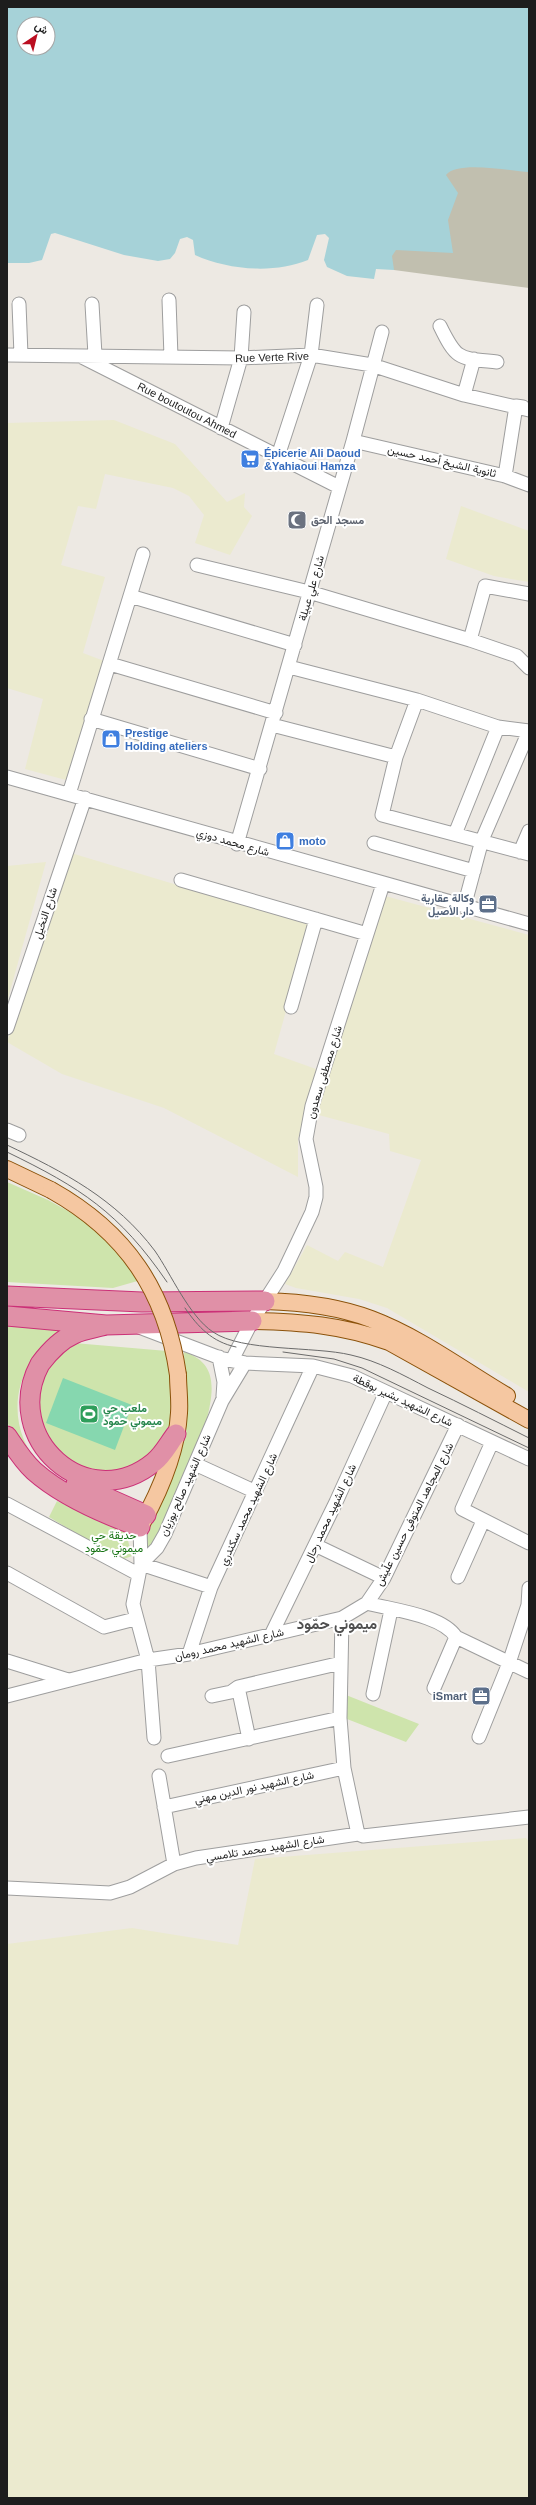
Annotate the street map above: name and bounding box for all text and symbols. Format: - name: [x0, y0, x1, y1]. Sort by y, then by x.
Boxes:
- north arrow: [16, 16, 56, 56]
- text: ش: [32, 19, 51, 37]
- street label: Rue Verte Rive: [235, 350, 309, 364]
- street label: Rue boutoutou Ahmed: [136, 380, 238, 440]
- street label: ثانوية الشيخ أحمد حسين: [386, 443, 498, 481]
- place label: Épicerie Ali Daoud &Yahiaoui Hamza: [264, 447, 361, 472]
- supermarket icon: Épicerie Ali Daoud &Yahiaoui Hamza: [239, 448, 261, 470]
- mosque icon: مسجد الحق: [286, 509, 308, 531]
- place label: مسجد الحق: [311, 514, 364, 527]
- street label: شارع علي عبيلة: [296, 554, 330, 623]
- place label: Prestige Holding ateliers: [125, 727, 208, 752]
- shop icon: Prestige Holding ateliers: [100, 728, 122, 750]
- street label: شارع محمد دوزي: [194, 826, 271, 862]
- shop icon: moto: [274, 830, 296, 852]
- place label: moto: [299, 835, 326, 847]
- street label: شارع النخيل: [31, 885, 61, 941]
- place label: وكالة عقارية دار الأصيل: [421, 892, 475, 918]
- office icon: وكالة عقارية دار الأصيل: [477, 893, 499, 915]
- street label: شارع مصطفى سعدون: [304, 1024, 346, 1121]
- street label: شارع الشهيد بشير بوقطة: [350, 1372, 455, 1430]
- place label: ملعب حي ميموني حمّود: [103, 1402, 162, 1430]
- sports icon: ملعب حي ميموني حمّود: [78, 1403, 100, 1425]
- street label: شارع الشهيد صالح بوزيان: [157, 1432, 215, 1539]
- street label: شارع المجاهد المتوفى حسين علّيش: [372, 1440, 457, 1588]
- street label: شارع الشهيد محمد سكندري: [217, 1451, 283, 1569]
- street label: شارع الشهيد محمد رحال: [302, 1462, 360, 1565]
- park label: حديقة حي ميموني حمّود: [85, 1529, 143, 1558]
- district label: ميموني حمّود: [297, 1615, 377, 1637]
- street label: شارع الشهيد محمد رومان: [173, 1626, 286, 1664]
- office icon: iSmart: [470, 1685, 492, 1707]
- place label: iSmart: [433, 1690, 467, 1702]
- street label: شارع الشهيد نور الدين مهني: [193, 1768, 316, 1809]
- street label: شارع الشهيد محمد تلامسي: [205, 1833, 326, 1867]

